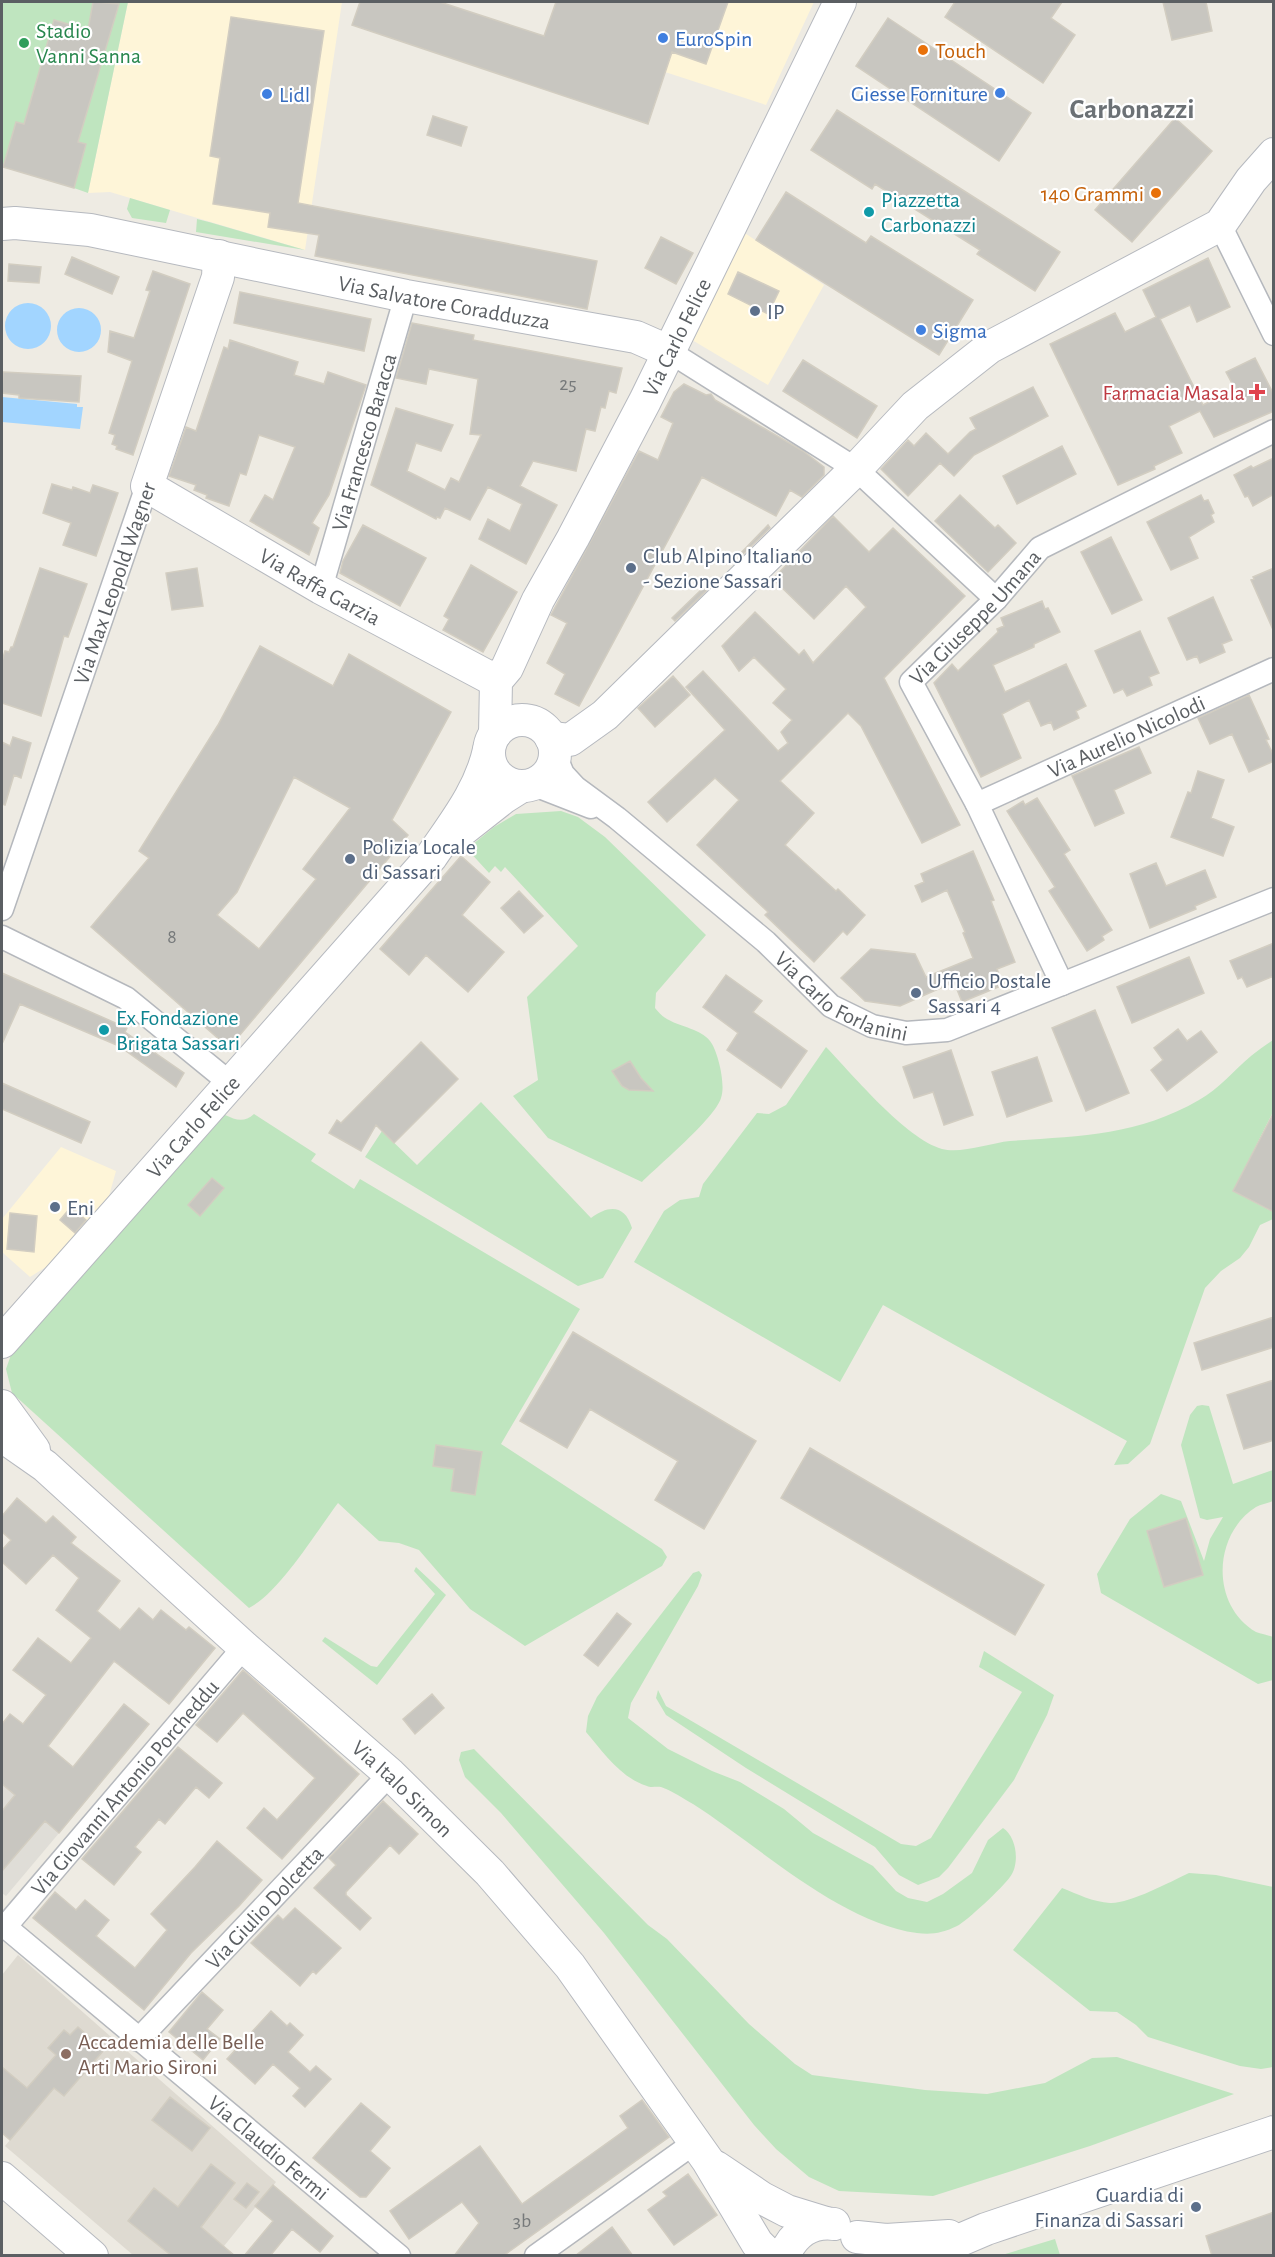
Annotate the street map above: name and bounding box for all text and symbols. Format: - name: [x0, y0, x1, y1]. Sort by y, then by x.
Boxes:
- place label: Stadio Vanni Sanna: [36, 20, 141, 67]
- place label: EuroSpin: [675, 28, 752, 50]
- marker: EuroSpin: [656, 31, 670, 45]
- marker: Stadio Vanni Sanna: [17, 36, 31, 50]
- place label: Touch: [935, 40, 986, 62]
- marker: Touch: [916, 43, 930, 57]
- place label: Giesse Forniture: [851, 83, 988, 105]
- place label: Lidl: [279, 84, 310, 106]
- marker: Giesse Forniture: [993, 86, 1007, 100]
- marker: Lidl: [260, 87, 274, 101]
- district label: Carbonazzi: [1070, 96, 1194, 124]
- place label: 140 Grammi: [1041, 183, 1144, 205]
- marker: 140 Grammi: [1149, 186, 1163, 200]
- place label: Piazzetta Carbonazzi: [881, 189, 976, 236]
- marker: Piazzetta Carbonazzi: [862, 205, 876, 219]
- street label: Via Salvatore Coradduzza: [336, 272, 552, 334]
- street label: Via Carlo Felice: [639, 275, 715, 400]
- place label: IP: [767, 301, 784, 323]
- marker: IP: [748, 304, 762, 318]
- place label: Sigma: [933, 320, 987, 342]
- marker: Sigma: [914, 323, 928, 337]
- street label: Via Francesco Baracca: [328, 351, 401, 534]
- house number: 25: [559, 374, 577, 394]
- place label: Farmacia Masala: [1103, 382, 1245, 404]
- marker: Farmacia Masala: [1250, 385, 1264, 399]
- street label: Via Max Leopold Wagner: [70, 479, 160, 687]
- street label: Via Raffa Garzia: [256, 545, 384, 630]
- place label: Club Alpino Italiano - Sezione Sassari: [643, 545, 812, 592]
- street label: Via Giuseppe Umana: [906, 546, 1045, 689]
- marker: Club Alpino Italiano - Sezione Sassari: [624, 561, 638, 575]
- street label: Via Aurelio Nicolodi: [1045, 692, 1209, 782]
- place label: Polizia Locale di Sassari: [362, 836, 476, 883]
- marker: Polizia Locale di Sassari: [343, 852, 357, 866]
- house number: 8: [167, 927, 177, 947]
- street label: Via Carlo Forlanini: [770, 948, 910, 1045]
- place label: Ufficio Postale Sassari 4: [928, 970, 1051, 1017]
- marker: Ufficio Postale Sassari 4: [909, 986, 923, 1000]
- place label: Ex Fondazione Brigata Sassari: [116, 1007, 240, 1054]
- marker: Ex Fondazione Brigata Sassari: [97, 1023, 111, 1037]
- street label: Via Carlo Felice: [143, 1072, 244, 1182]
- place label: Eni: [67, 1197, 94, 1219]
- marker: Eni: [48, 1200, 62, 1214]
- street label: Via Giovanni Antonio Porcheddu: [27, 1676, 223, 1900]
- street label: Via Italo Simon: [348, 1736, 457, 1842]
- street label: Via Giulio Dolcetta: [202, 1842, 328, 1973]
- place label: Accademia delle Belle Arti Mario Sironi: [78, 2031, 264, 2078]
- marker: Accademia delle Belle Arti Mario Sironi: [59, 2047, 73, 2061]
- street label: Via Claudio Fermi: [204, 2091, 333, 2205]
- place label: Guardia di Finanza di Sassari: [1035, 2184, 1184, 2231]
- marker: Guardia di Finanza di Sassari: [1189, 2200, 1203, 2214]
- house number: 3b: [513, 2211, 531, 2231]

